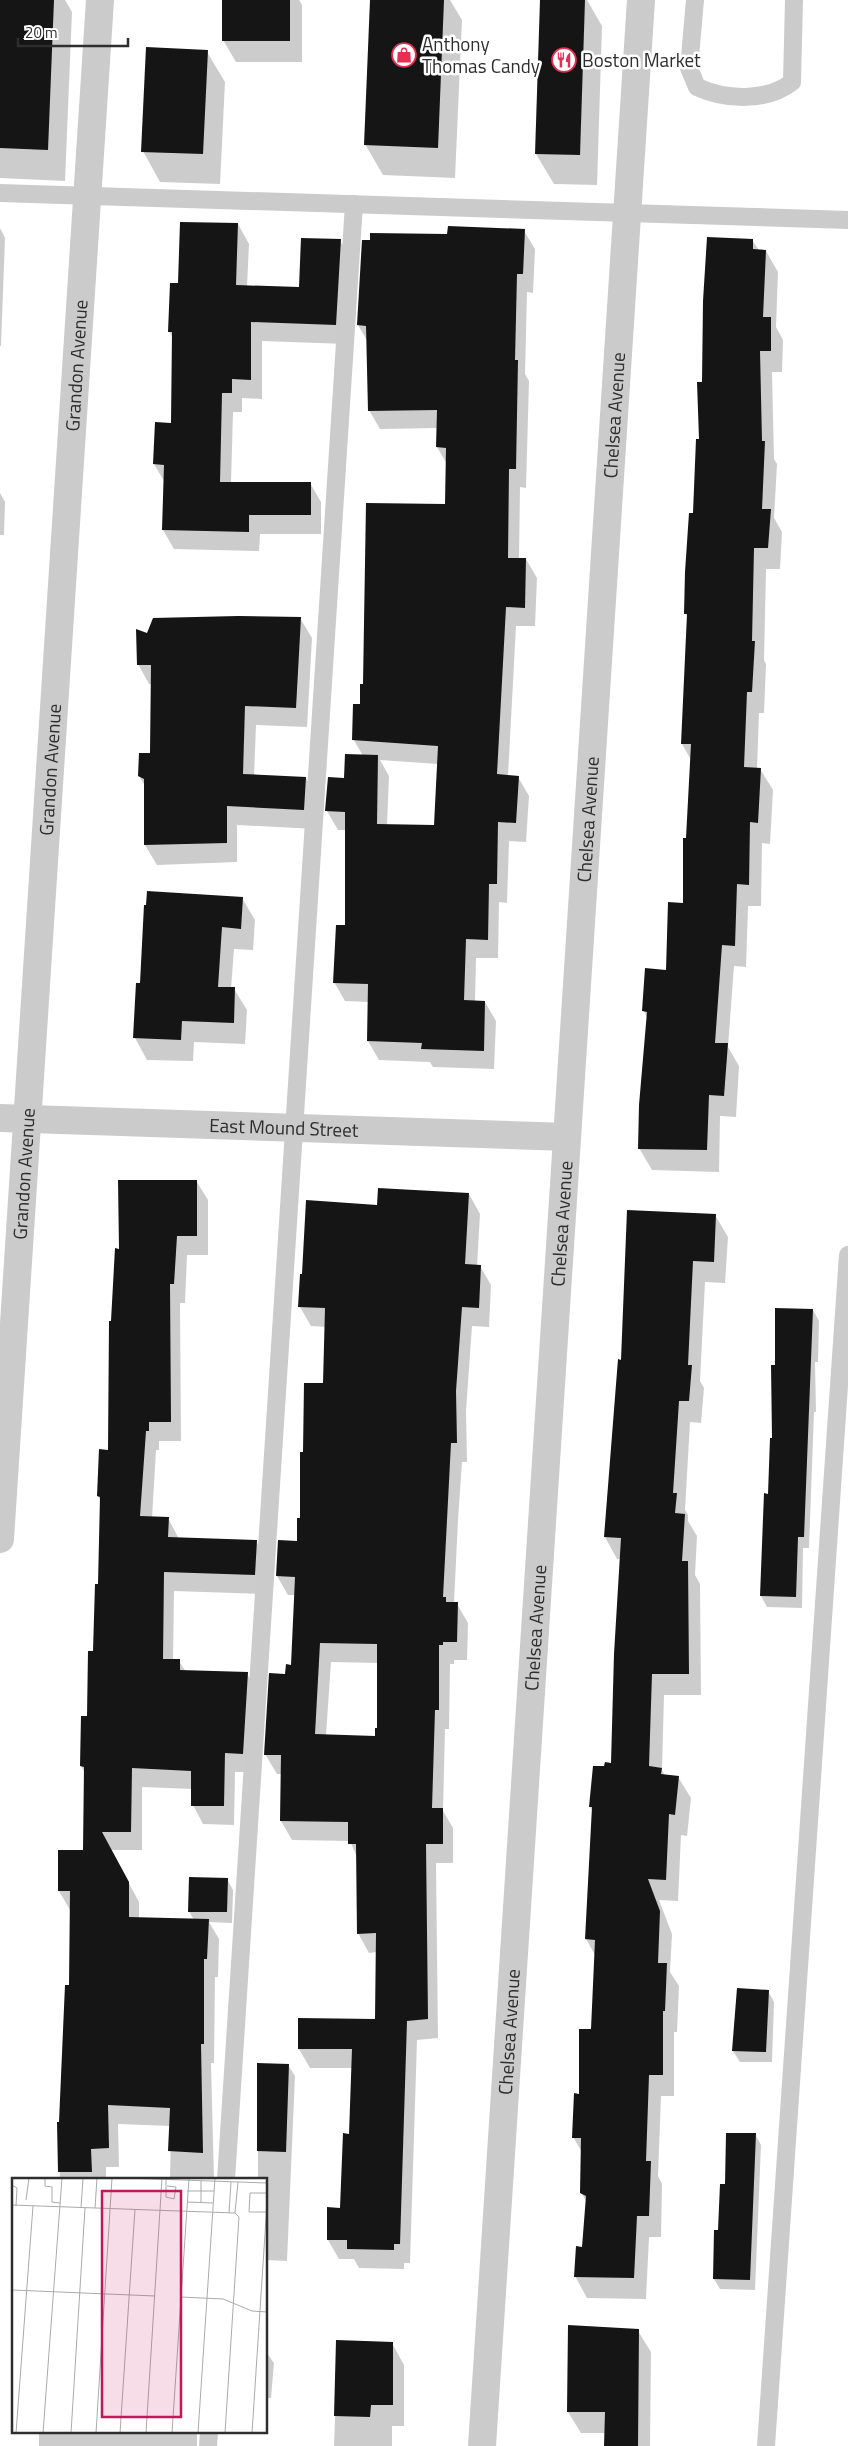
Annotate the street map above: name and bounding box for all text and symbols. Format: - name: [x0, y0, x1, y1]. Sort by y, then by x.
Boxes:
- scale bar: [18, 15, 128, 47]
- text: 20 m: [25, 21, 58, 44]
- place label: Anthony Thomas Candy: [422, 29, 540, 80]
- shop icon: Anthony Thomas Candy: [391, 42, 417, 68]
- place label: Boston Market: [582, 45, 701, 74]
- restaurant icon: Boston Market: [551, 47, 577, 73]
- street label: Grandon Avenue: [57, 299, 95, 432]
- street label: Chelsea Avenue: [595, 351, 632, 479]
- street label: Grandon Avenue: [31, 703, 68, 836]
- street label: Chelsea Avenue: [569, 755, 606, 883]
- street label: Grandon Avenue: [4, 1107, 42, 1241]
- street label: East Mound Street: [209, 1110, 359, 1144]
- street label: Chelsea Avenue: [542, 1160, 580, 1287]
- street label: Chelsea Avenue: [516, 1564, 553, 1692]
- street label: Chelsea Avenue: [490, 1968, 527, 2096]
- inset map: [12, 2178, 268, 2434]

